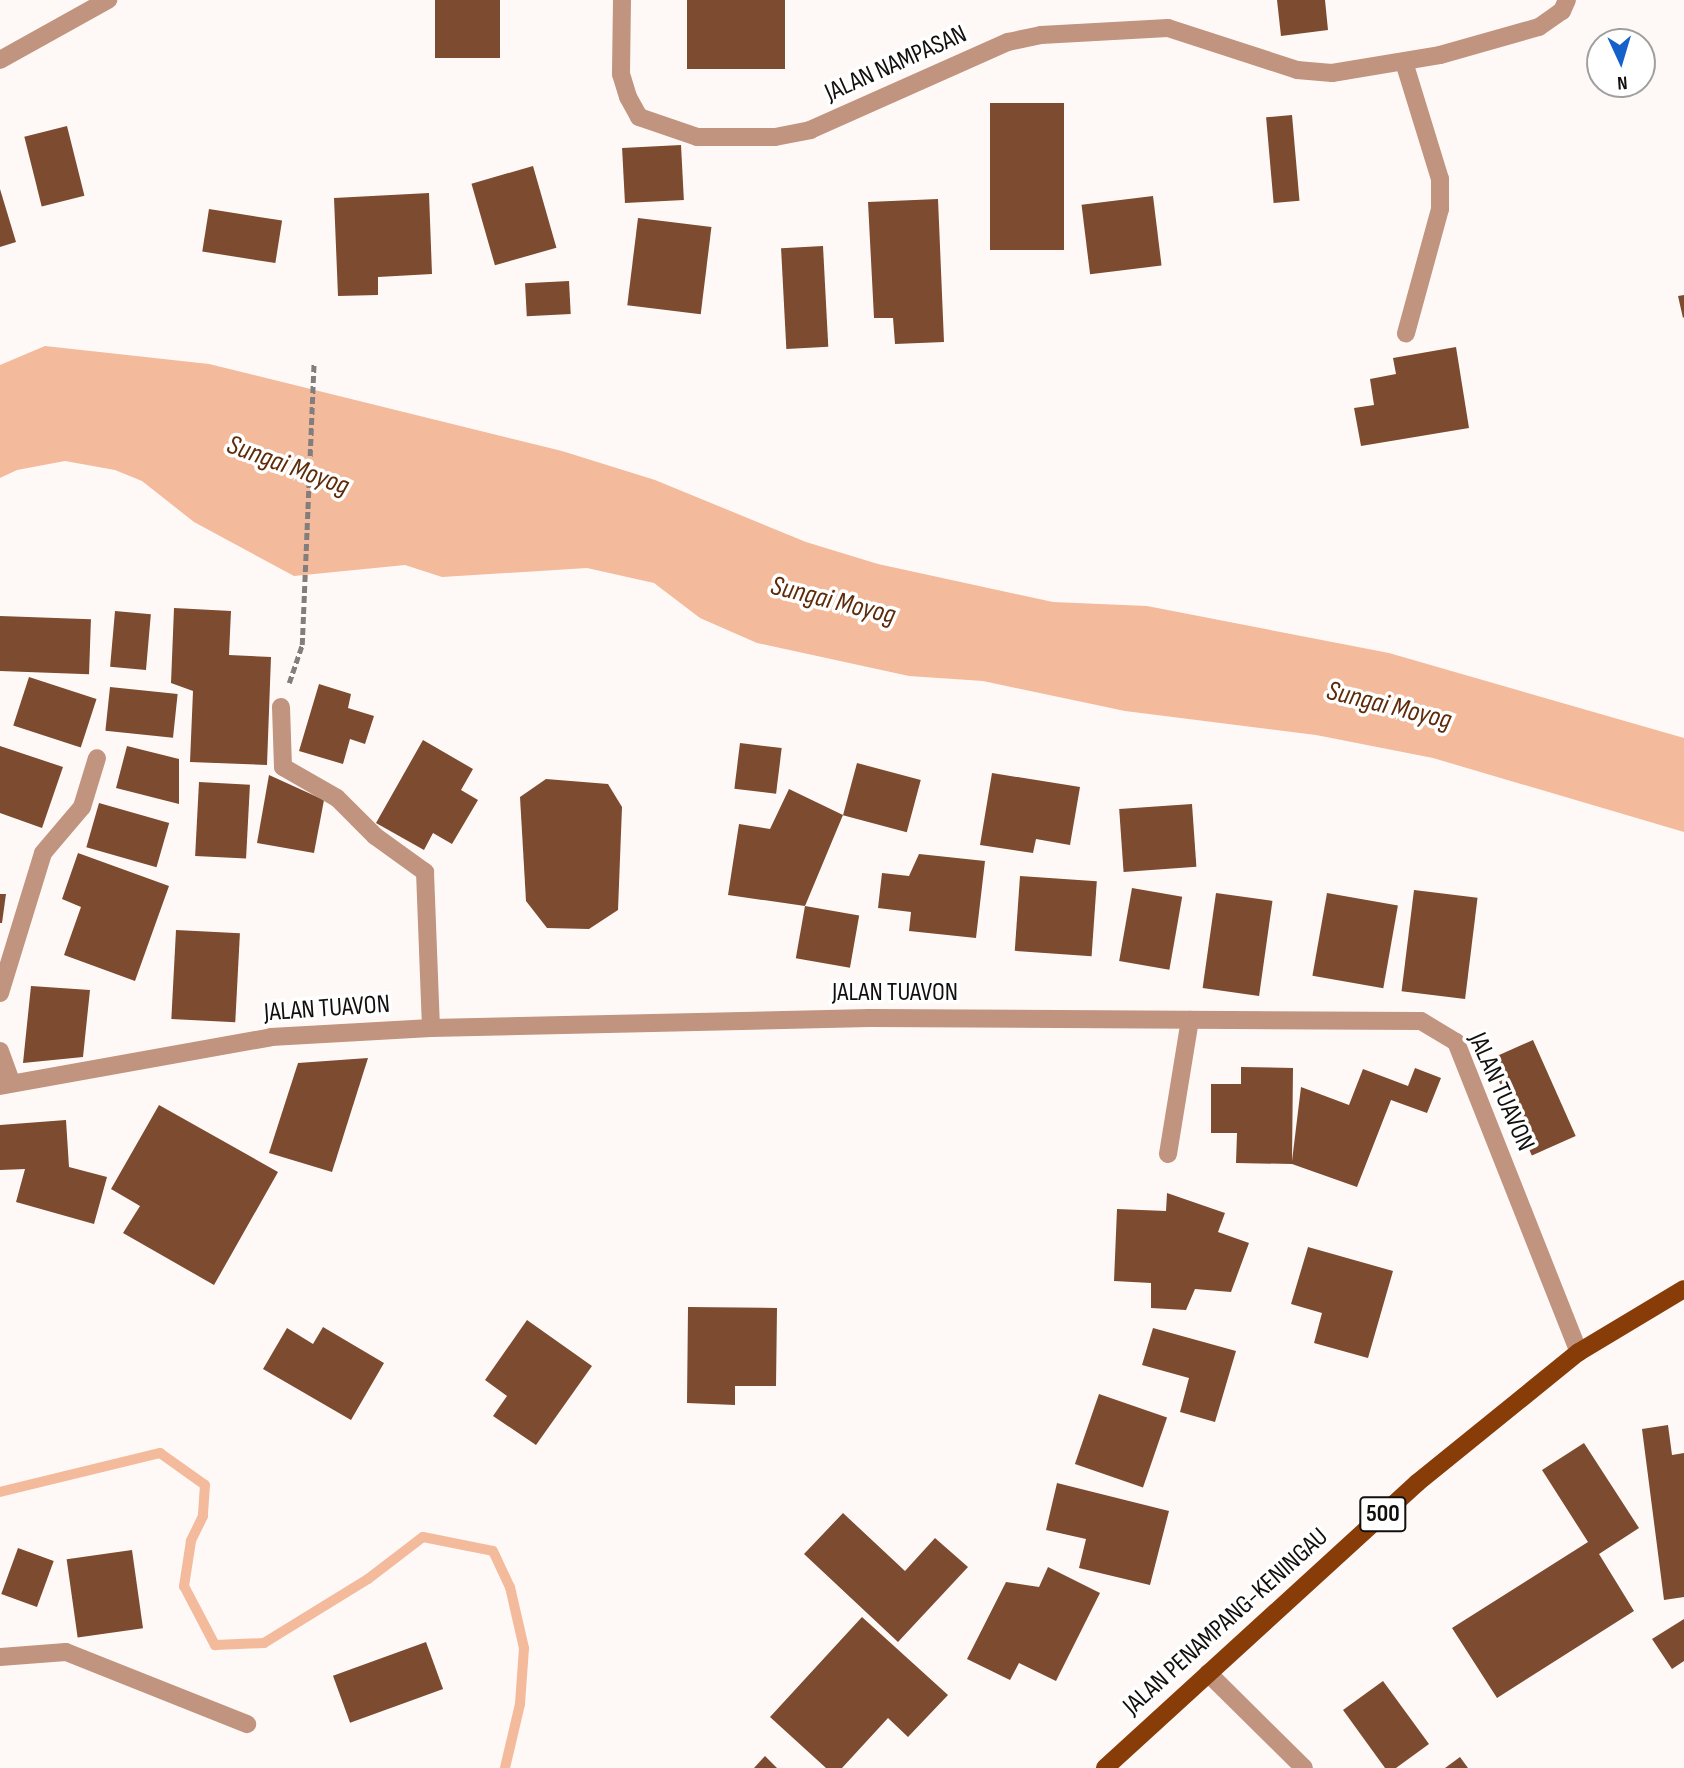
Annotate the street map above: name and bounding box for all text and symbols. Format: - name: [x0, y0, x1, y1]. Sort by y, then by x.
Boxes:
- street label: JALAN NAMPASAN: [820, 19, 972, 109]
- north arrow: [1586, 28, 1656, 98]
- text: N: [1616, 71, 1628, 94]
- water label: Sungai Moyog: [222, 428, 354, 504]
- water label: Sungai Moyog: [767, 569, 899, 633]
- water label: Sungai Moyog: [1323, 674, 1455, 738]
- street label: JALAN TUAVON: [832, 977, 958, 1009]
- street label: JALAN TUAVON: [263, 989, 391, 1029]
- street label: JALAN TUAVON: [1461, 1028, 1541, 1156]
- road number: 500: [1358, 1494, 1408, 1534]
- street label: JALAN PENAMPANG-KENINGAU: [1117, 1522, 1335, 1722]

